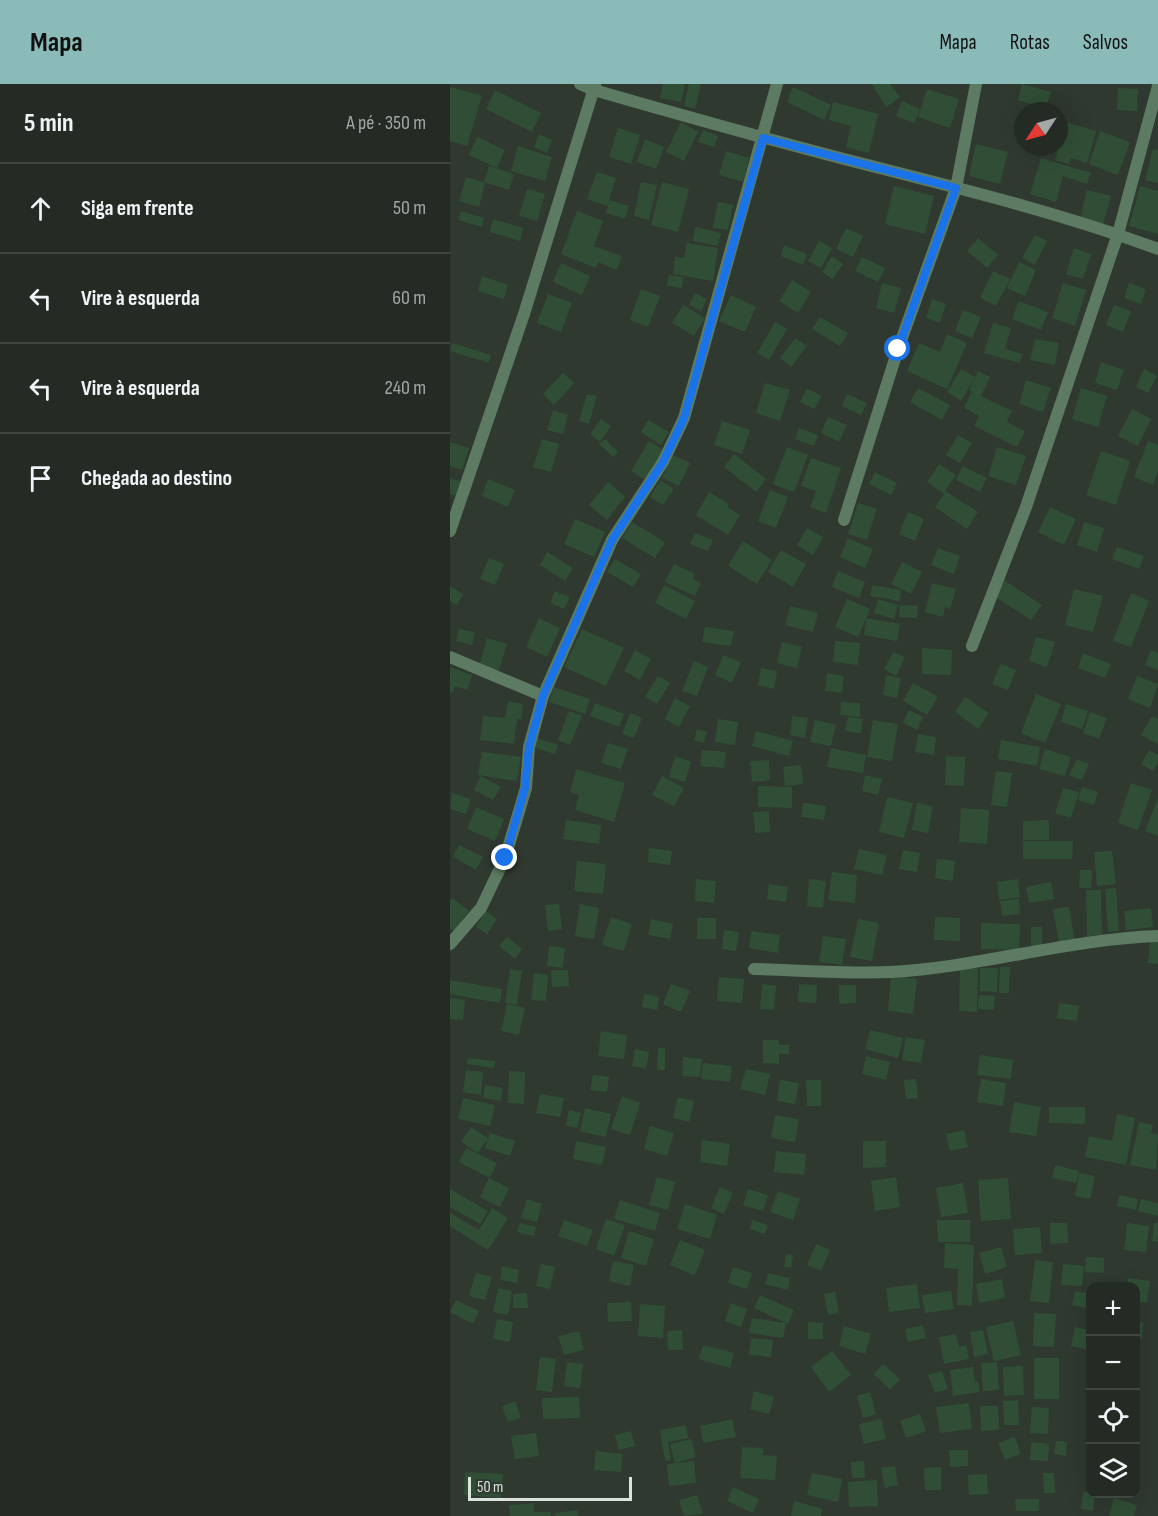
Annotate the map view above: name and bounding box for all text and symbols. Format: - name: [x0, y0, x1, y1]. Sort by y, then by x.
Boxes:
- text: Mapa: [30, 26, 83, 59]
- text: Mapa: [939, 30, 977, 55]
- text: Rotas: [1010, 30, 1050, 55]
- text: Salvos: [1083, 30, 1128, 55]
- north arrow: [1014, 102, 1068, 156]
- text: 5 min: [24, 108, 74, 139]
- text: A pé · 350 m: [346, 111, 426, 135]
- icon: ahead: [24, 192, 57, 225]
- text: Siga em frente: [81, 195, 194, 222]
- text: 50 m: [393, 196, 426, 220]
- icon: left: [24, 282, 57, 315]
- text: Vire à esquerda: [81, 285, 200, 312]
- text: 60 m: [392, 286, 426, 310]
- route start: [884, 335, 910, 361]
- icon: left: [24, 372, 57, 405]
- text: Vire à esquerda: [81, 375, 200, 402]
- text: 240 m: [385, 376, 426, 400]
- icon: arrive: [24, 462, 57, 495]
- text: Chegada ao destino: [81, 465, 232, 492]
- route end: [491, 844, 517, 870]
- map controls: [1086, 1282, 1140, 1498]
- button: +: [1086, 1282, 1140, 1336]
- button: −: [1086, 1336, 1140, 1390]
- button: locate: [1086, 1390, 1140, 1444]
- button: layers: [1086, 1444, 1140, 1498]
- scale bar: [468, 1474, 632, 1502]
- text: 50 m: [477, 1478, 503, 1497]

